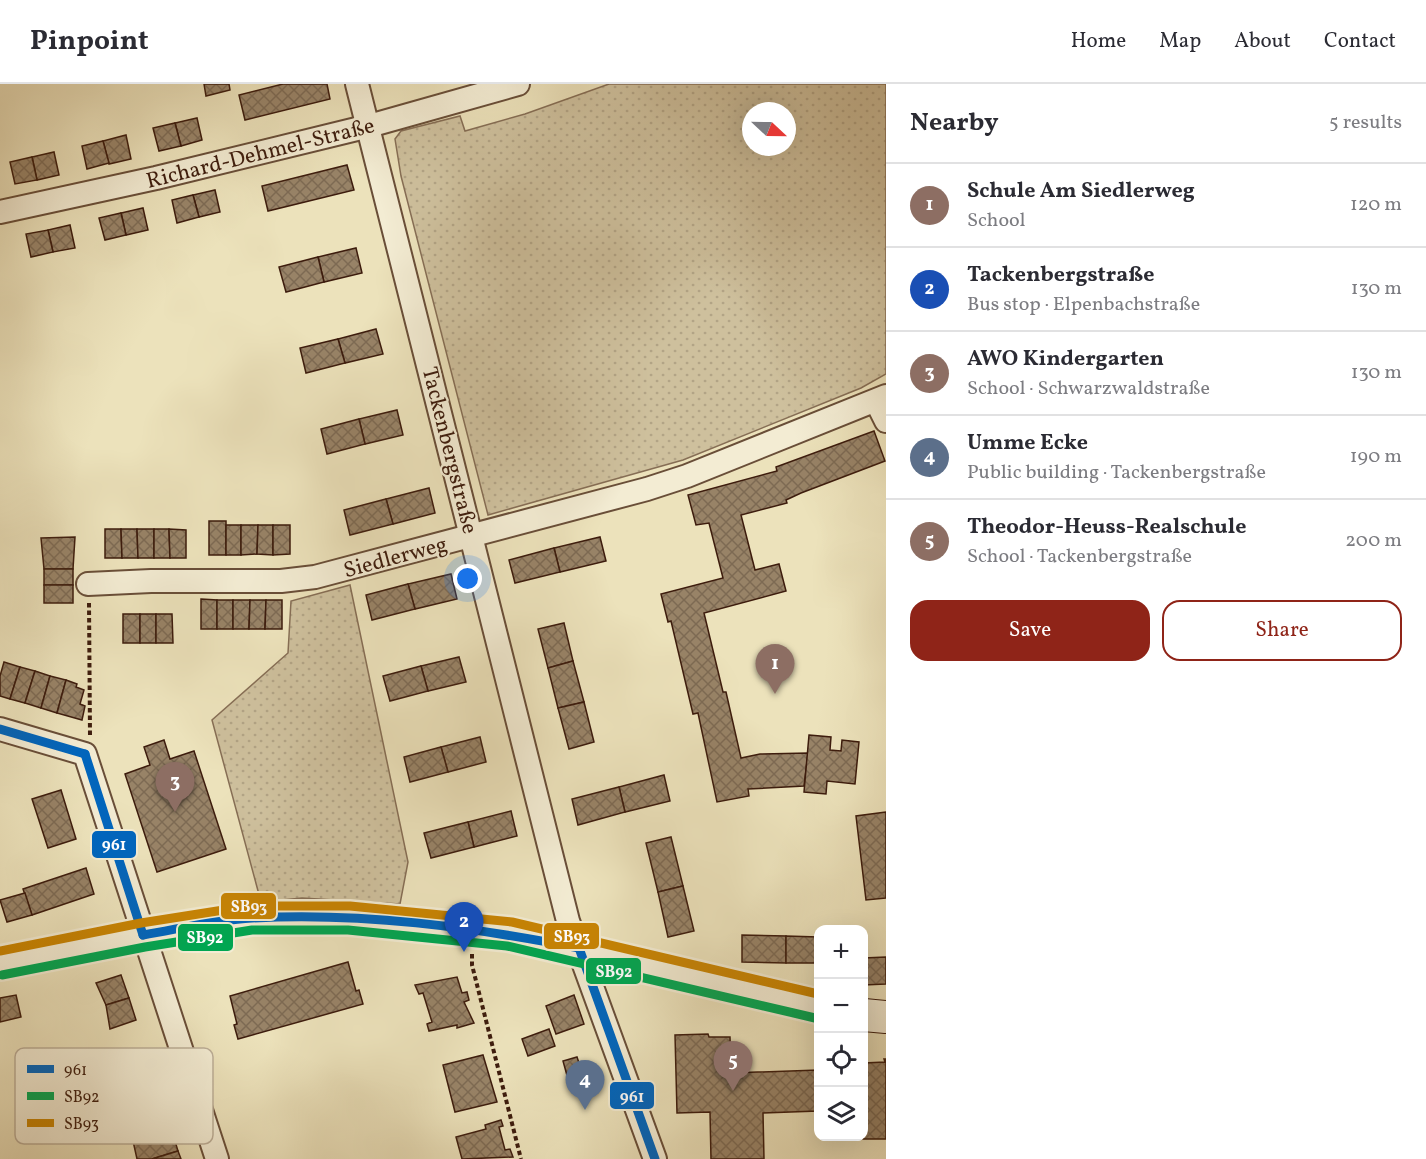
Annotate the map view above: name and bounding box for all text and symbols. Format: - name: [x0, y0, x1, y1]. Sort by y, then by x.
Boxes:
- text: Pinpoint: [30, 22, 148, 61]
- text: Home: [1071, 27, 1126, 56]
- text: Map: [1159, 27, 1201, 56]
- text: About: [1234, 27, 1291, 56]
- text: Contact: [1324, 27, 1396, 56]
- north arrow: [742, 102, 796, 156]
- text: Nearby: [910, 105, 999, 141]
- text: 5 results: [1329, 109, 1402, 137]
- street label: Richard-Dehmel-Straße: [143, 111, 378, 198]
- text: Schule Am Siedlerweg: [967, 176, 1195, 207]
- text: 1: [925, 191, 934, 219]
- text: 120 m: [1350, 191, 1402, 219]
- text: School: [967, 207, 1025, 235]
- text: Tackenbergstraße: [967, 260, 1155, 291]
- text: 2: [924, 275, 935, 303]
- text: 130 m: [1351, 275, 1402, 303]
- text: Bus stop · Elpenbachstraße: [967, 291, 1200, 319]
- text: AWO Kindergarten: [967, 344, 1164, 375]
- text: 3: [924, 359, 935, 387]
- text: 130 m: [1351, 359, 1402, 387]
- street label: Tackenbergstraße: [413, 364, 484, 537]
- text: School · Schwarzwaldstraße: [967, 375, 1210, 403]
- text: Umme Ecke: [967, 428, 1088, 459]
- text: 4: [923, 443, 936, 471]
- text: 190 m: [1350, 443, 1402, 471]
- text: Public building · Tackenbergstraße: [967, 459, 1266, 487]
- text: Theodor-Heuss-Realschule: [967, 512, 1247, 543]
- text: 5: [925, 527, 934, 555]
- text: 200 m: [1345, 527, 1402, 555]
- street label: Siedlerweg: [340, 530, 451, 587]
- text: School · Tackenbergstraße: [967, 543, 1192, 571]
- your location: [453, 564, 482, 593]
- button: Save: [910, 600, 1150, 661]
- button: Share: [1162, 600, 1402, 661]
- pin: 1: [756, 644, 794, 694]
- pin: 3: [156, 762, 195, 812]
- line badge: 961: [91, 830, 137, 859]
- text: 961: [102, 835, 126, 857]
- line badge: SB93: [220, 892, 277, 920]
- text: SB93: [231, 897, 267, 919]
- pin: 2: [444, 902, 484, 952]
- line badge: SB93: [543, 922, 600, 950]
- line badge: SB92: [177, 923, 234, 952]
- map controls: [814, 925, 868, 1141]
- button: +: [814, 925, 868, 979]
- text: SB93: [554, 927, 590, 949]
- text: SB92: [187, 928, 223, 950]
- line badge: SB92: [585, 957, 642, 985]
- text: SB92: [596, 962, 632, 984]
- button: −: [814, 979, 868, 1033]
- button: locate: [814, 1033, 868, 1087]
- pin: 5: [714, 1042, 752, 1091]
- legend: [15, 1048, 213, 1144]
- text: 961: [64, 1060, 87, 1082]
- pin: 4: [566, 1060, 604, 1110]
- line badge: 961: [609, 1081, 655, 1110]
- text: SB92: [64, 1087, 100, 1109]
- text: 961: [620, 1087, 644, 1109]
- button: layers: [814, 1087, 868, 1141]
- text: SB93: [64, 1114, 99, 1136]

